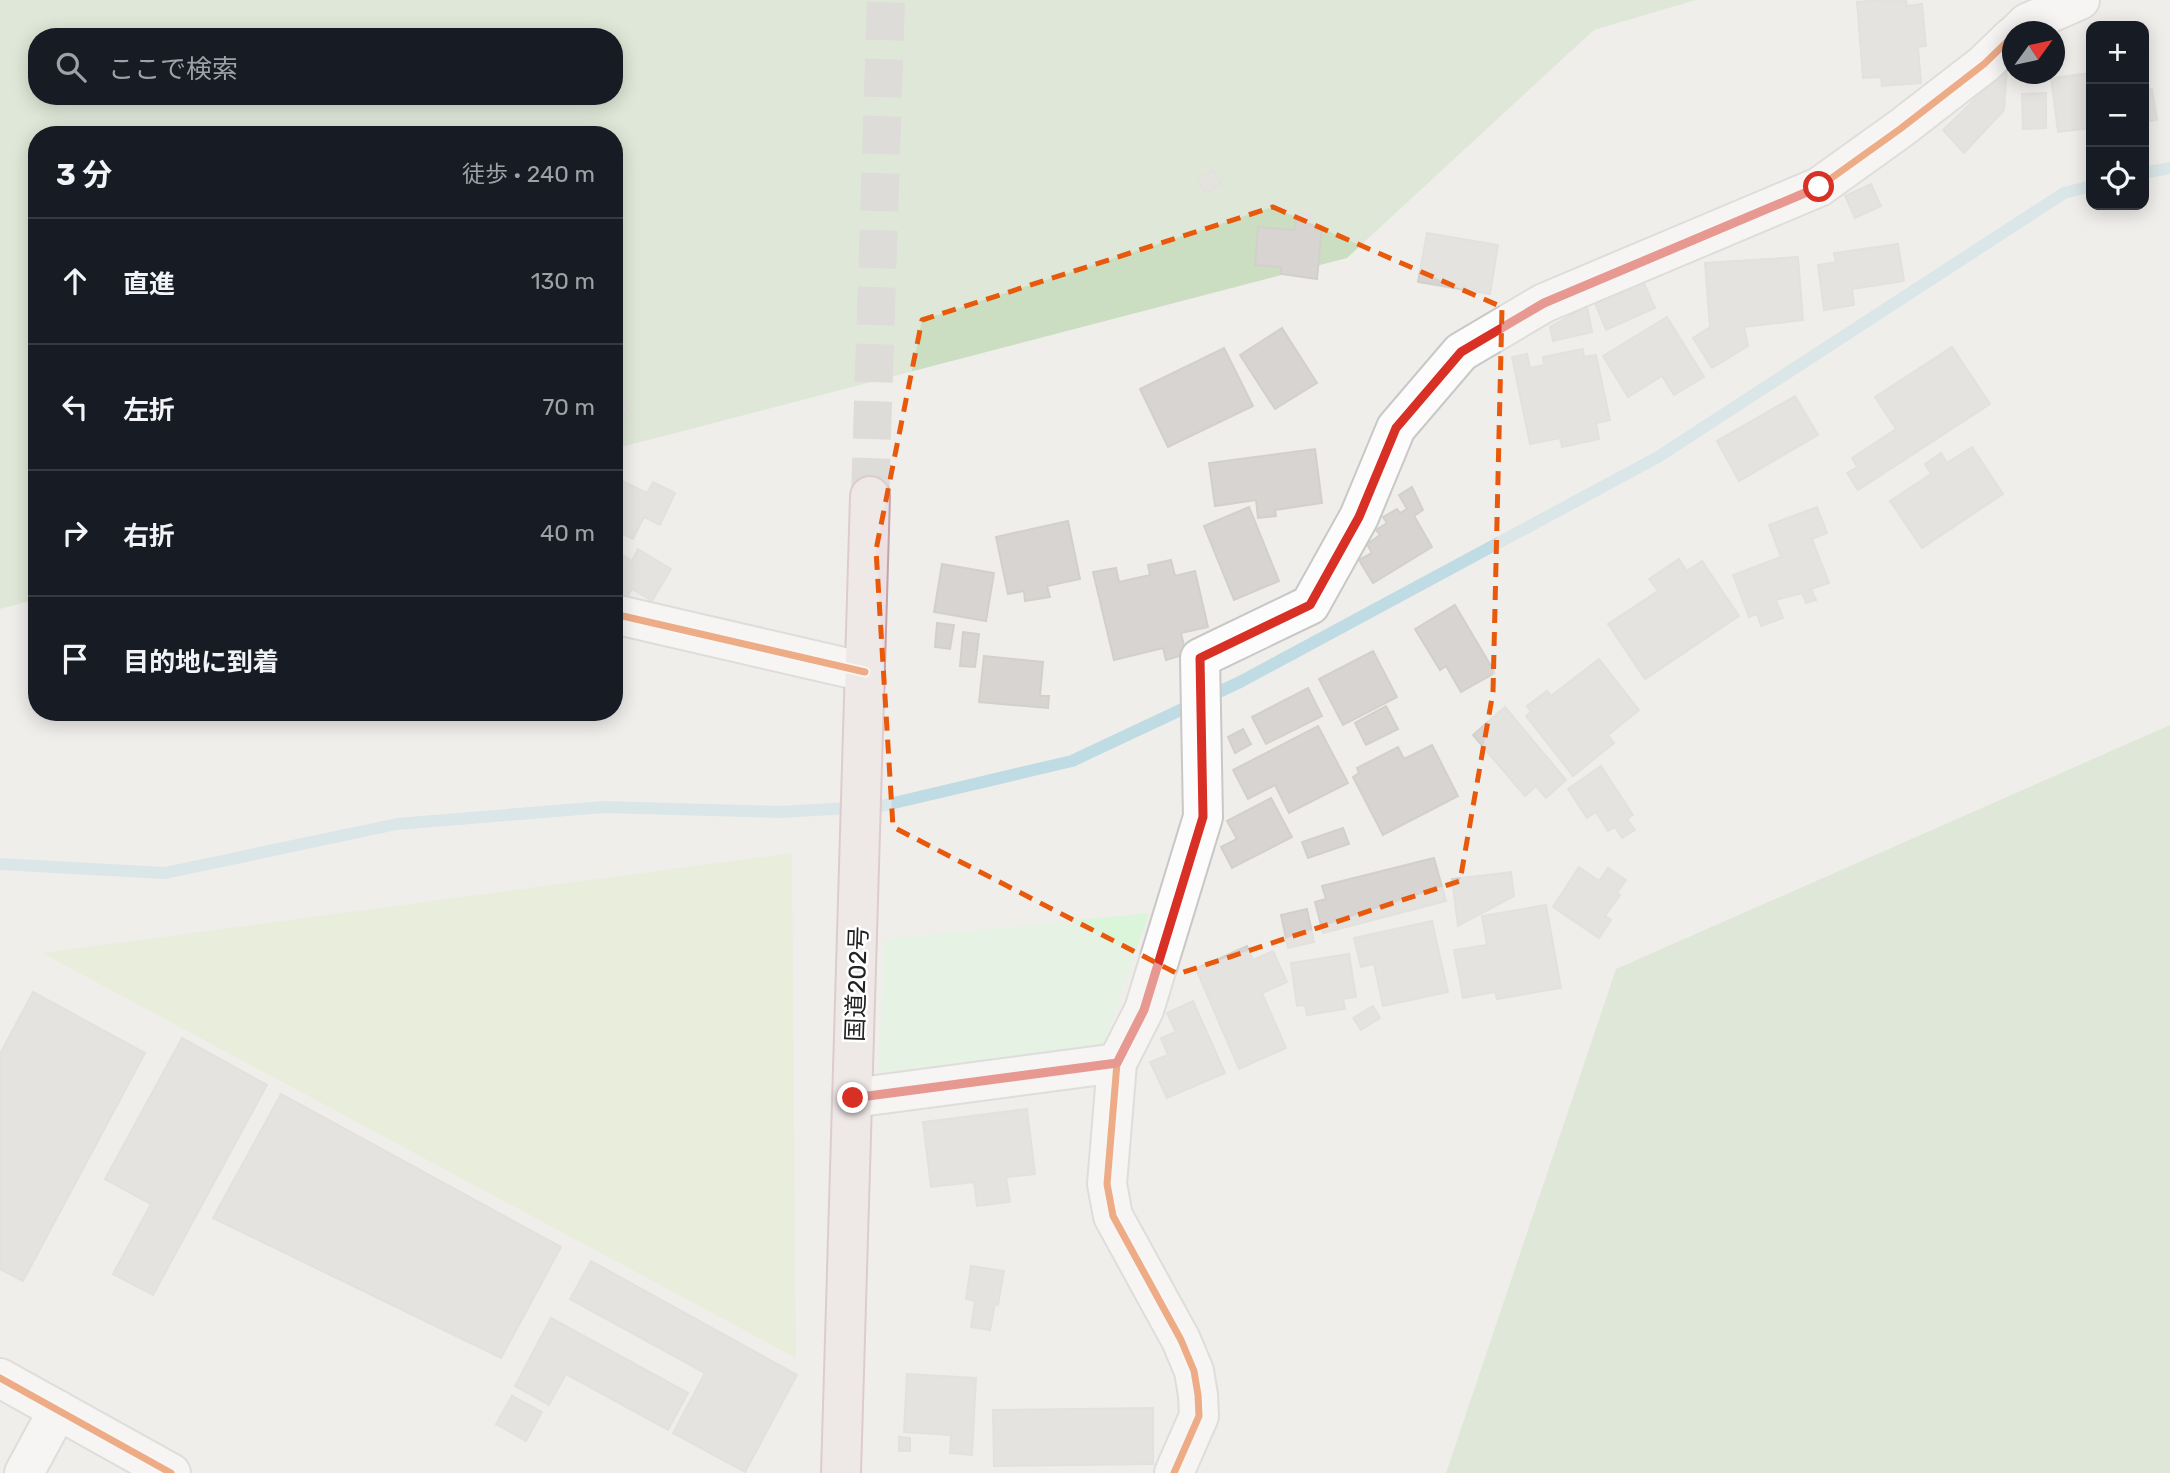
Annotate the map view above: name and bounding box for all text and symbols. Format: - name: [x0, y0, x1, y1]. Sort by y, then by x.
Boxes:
- north arrow: [2002, 21, 2065, 84]
- map controls: [2086, 21, 2149, 210]
- button: +: [2086, 21, 2149, 84]
- search box: [28, 28, 623, 105]
- icon: search: [52, 48, 90, 86]
- text: ここで検索: [108, 54, 238, 85]
- button: −: [2086, 84, 2149, 147]
- button: locate: [2086, 147, 2149, 210]
- text: 3 分: [56, 157, 112, 193]
- text: 徒歩 · 240 m: [462, 160, 595, 188]
- route start: [1803, 171, 1834, 202]
- icon: ahead: [56, 262, 94, 300]
- text: 130 m: [531, 267, 595, 295]
- text: 直進: [123, 269, 175, 300]
- icon: left: [56, 388, 94, 426]
- text: 70 m: [543, 393, 595, 421]
- text: 左折: [123, 395, 175, 426]
- icon: right: [56, 514, 94, 552]
- text: 40 m: [540, 519, 595, 547]
- text: 右折: [123, 521, 175, 552]
- icon: arrive: [56, 640, 94, 678]
- text: 目的地に到着: [123, 647, 279, 678]
- street label: 国道202号: [841, 926, 873, 1042]
- route end: [837, 1082, 868, 1113]

